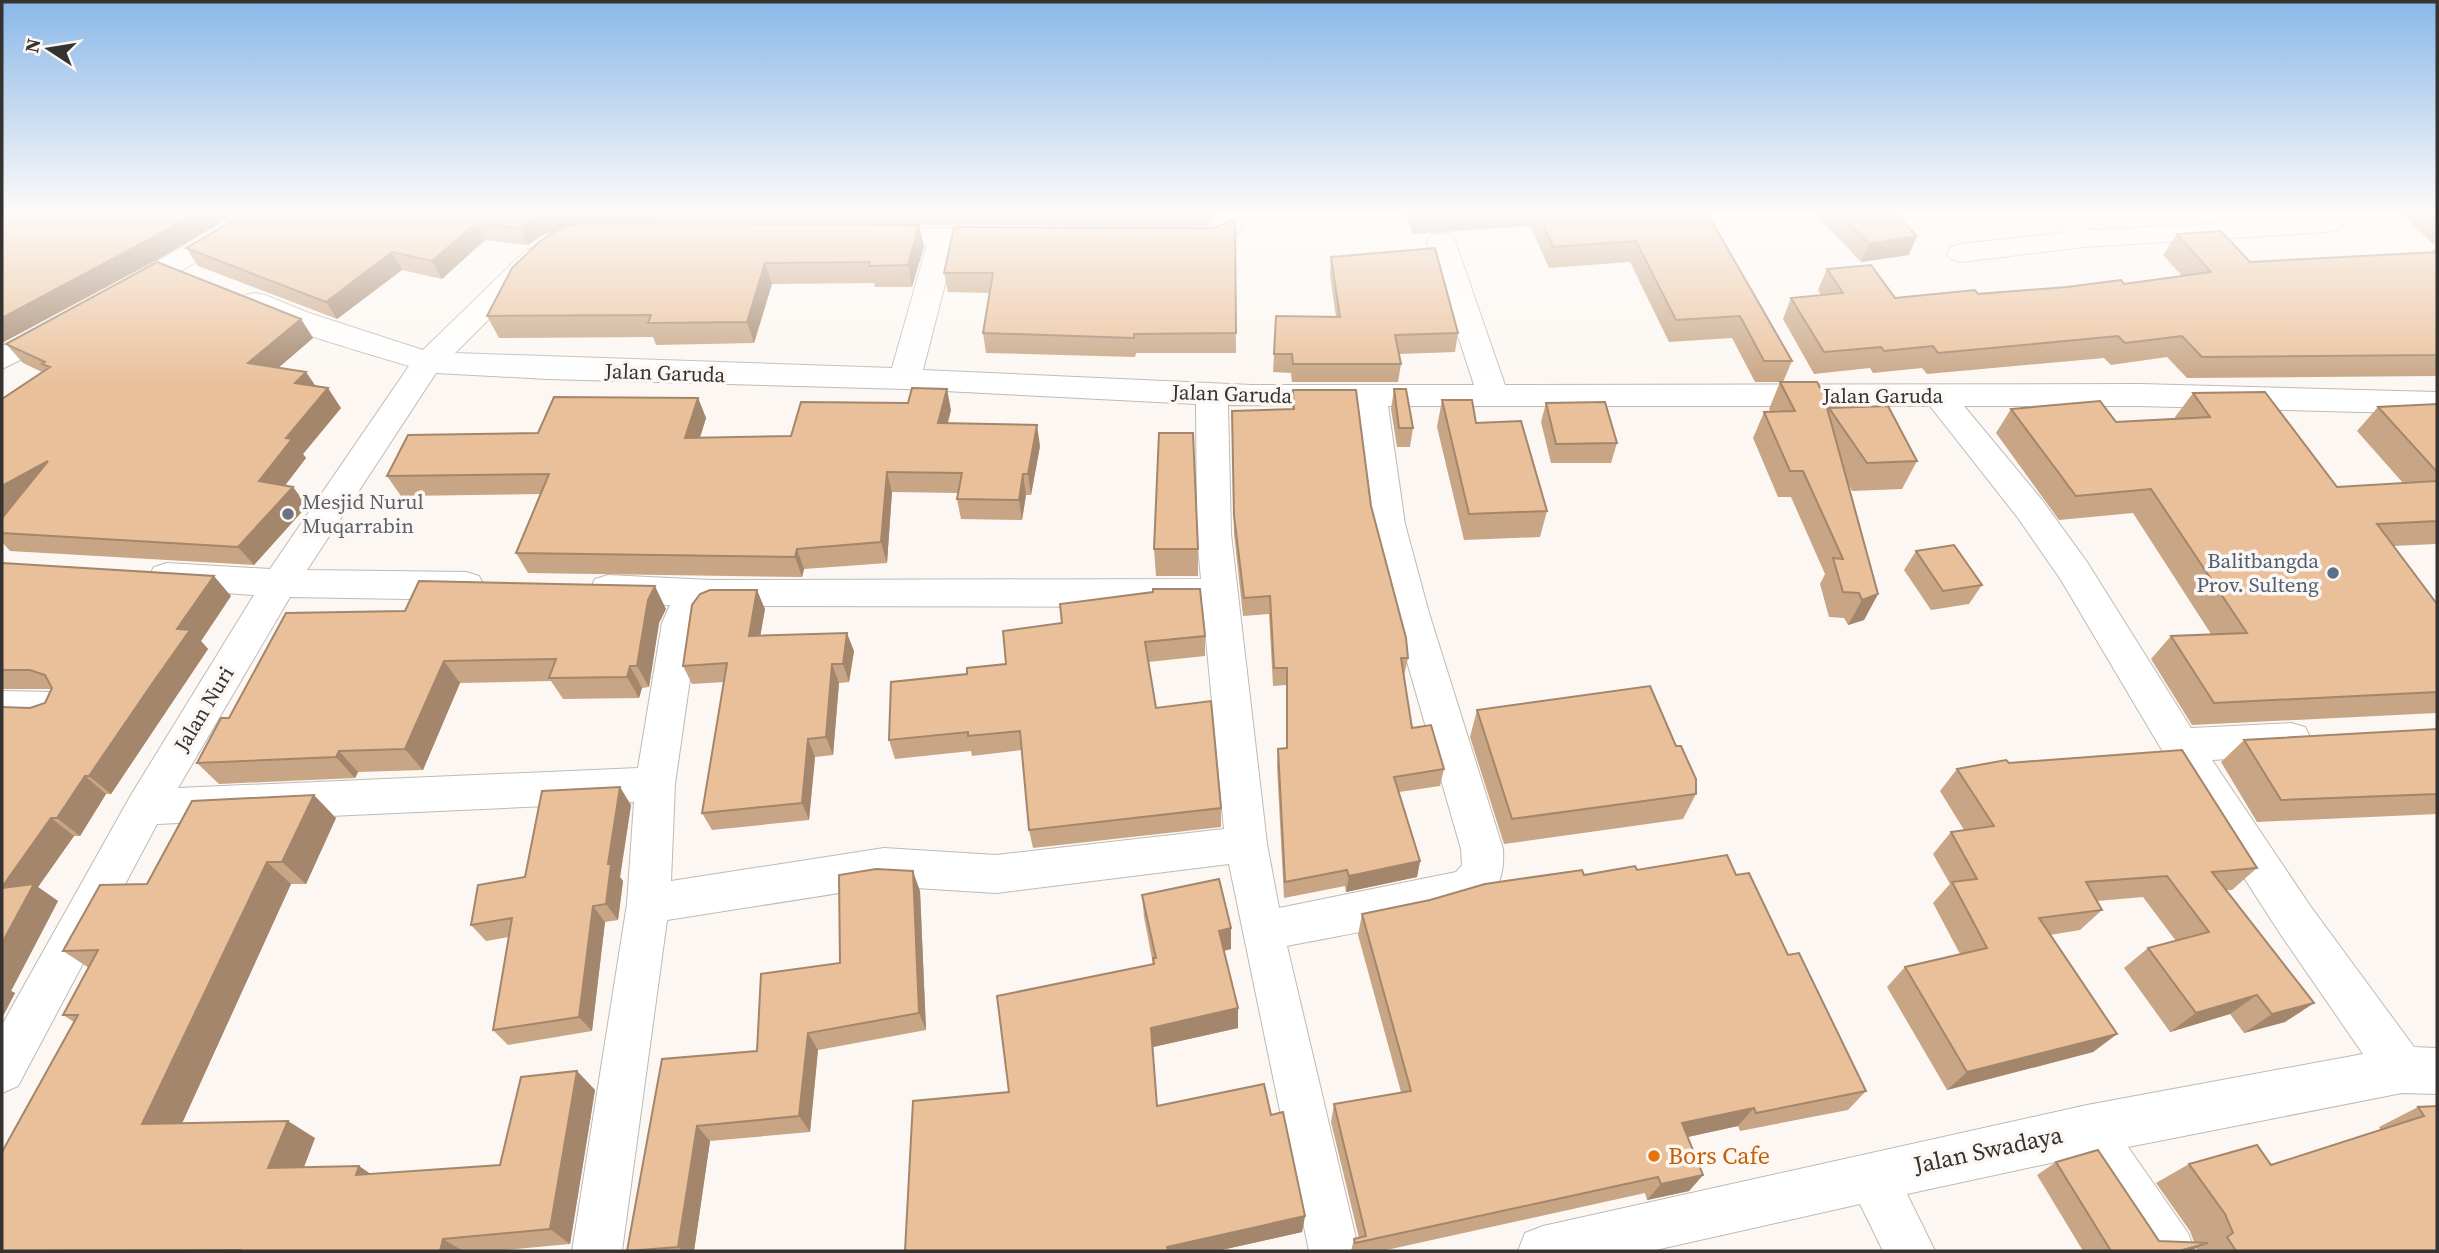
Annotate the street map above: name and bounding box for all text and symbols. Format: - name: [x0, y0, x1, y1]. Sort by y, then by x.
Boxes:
- north arrow: [14, 14, 84, 84]
- text: N: [18, 36, 47, 55]
- street label: Jalan Garuda: [603, 356, 726, 389]
- street label: Jalan Garuda: [1170, 377, 1293, 410]
- street label: Jalan Garuda: [1822, 381, 1944, 410]
- place label: Mesjid Nurul Muqarrabin: [302, 487, 424, 540]
- marker: Mesjid Nurul Muqarrabin: [280, 506, 296, 522]
- place label: Balitbangda Prov. Sulteng: [2197, 546, 2319, 599]
- marker: Balitbangda Prov. Sulteng: [2325, 565, 2341, 581]
- street label: Jalan Nuri: [166, 661, 240, 758]
- street label: Jalan Swadaya: [1910, 1117, 2066, 1182]
- place label: Bors Cafe: [1668, 1139, 1770, 1172]
- marker: Bors Cafe: [1646, 1148, 1662, 1164]

